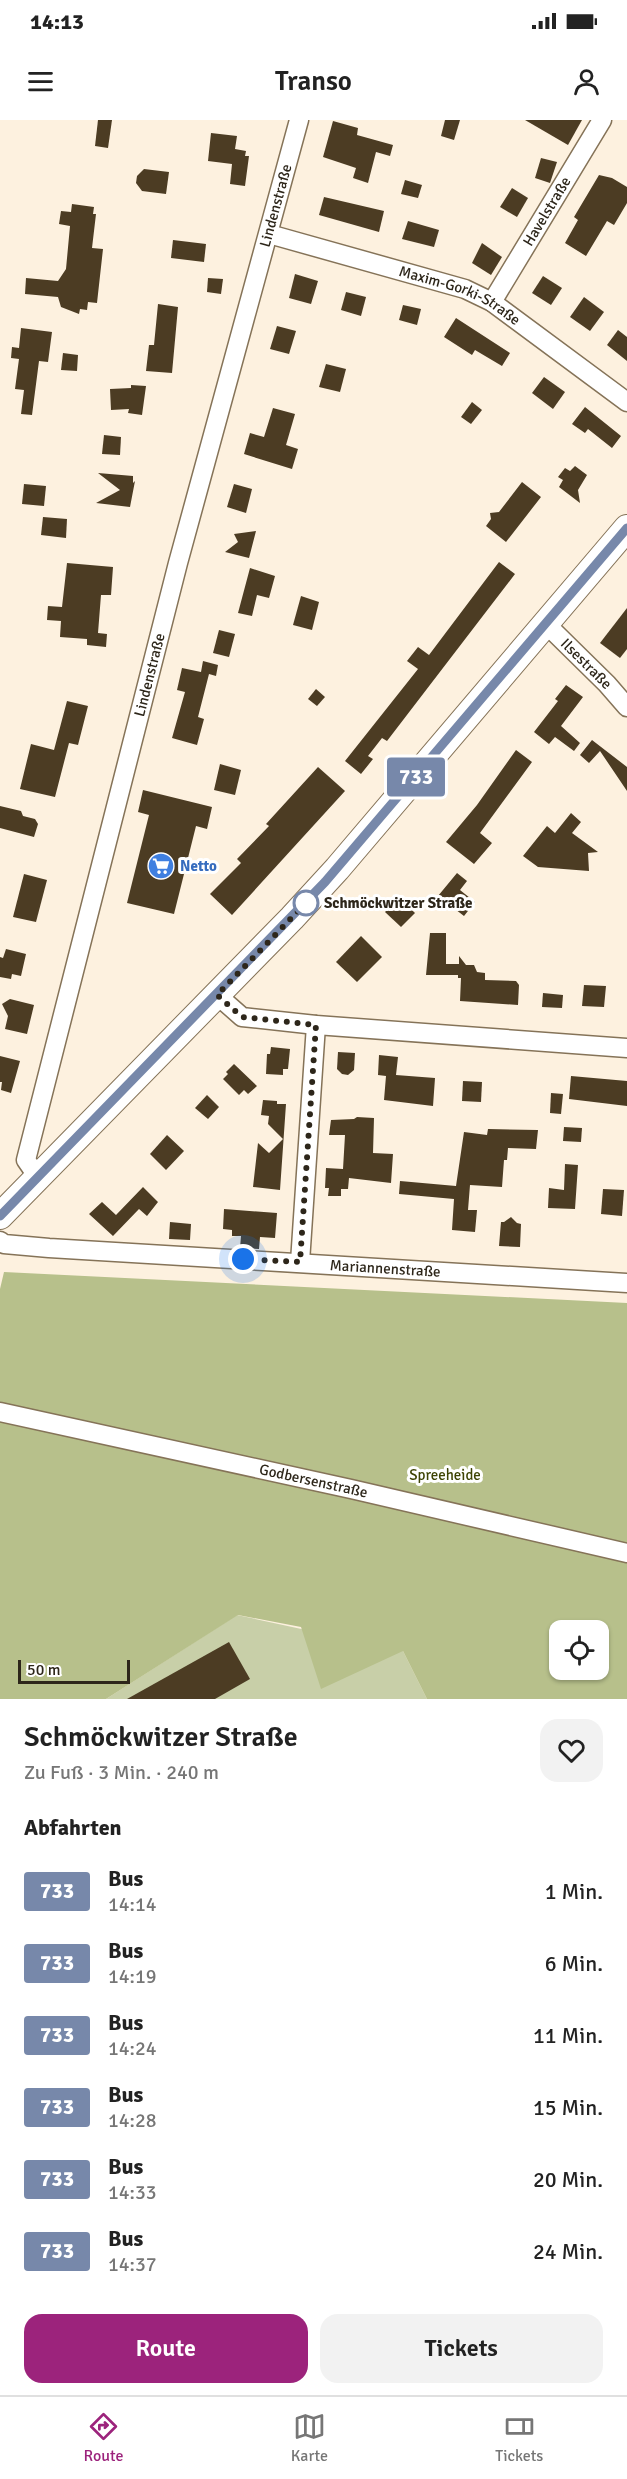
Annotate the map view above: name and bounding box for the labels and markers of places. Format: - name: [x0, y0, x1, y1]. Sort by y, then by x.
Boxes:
- supermarket icon: Netto: [146, 851, 176, 881]
- place label: Netto: [180, 857, 217, 875]
- marker: Schmöckwitzer Straße: [293, 890, 319, 916]
- place label: Schmöckwitzer Straße: [324, 894, 472, 912]

